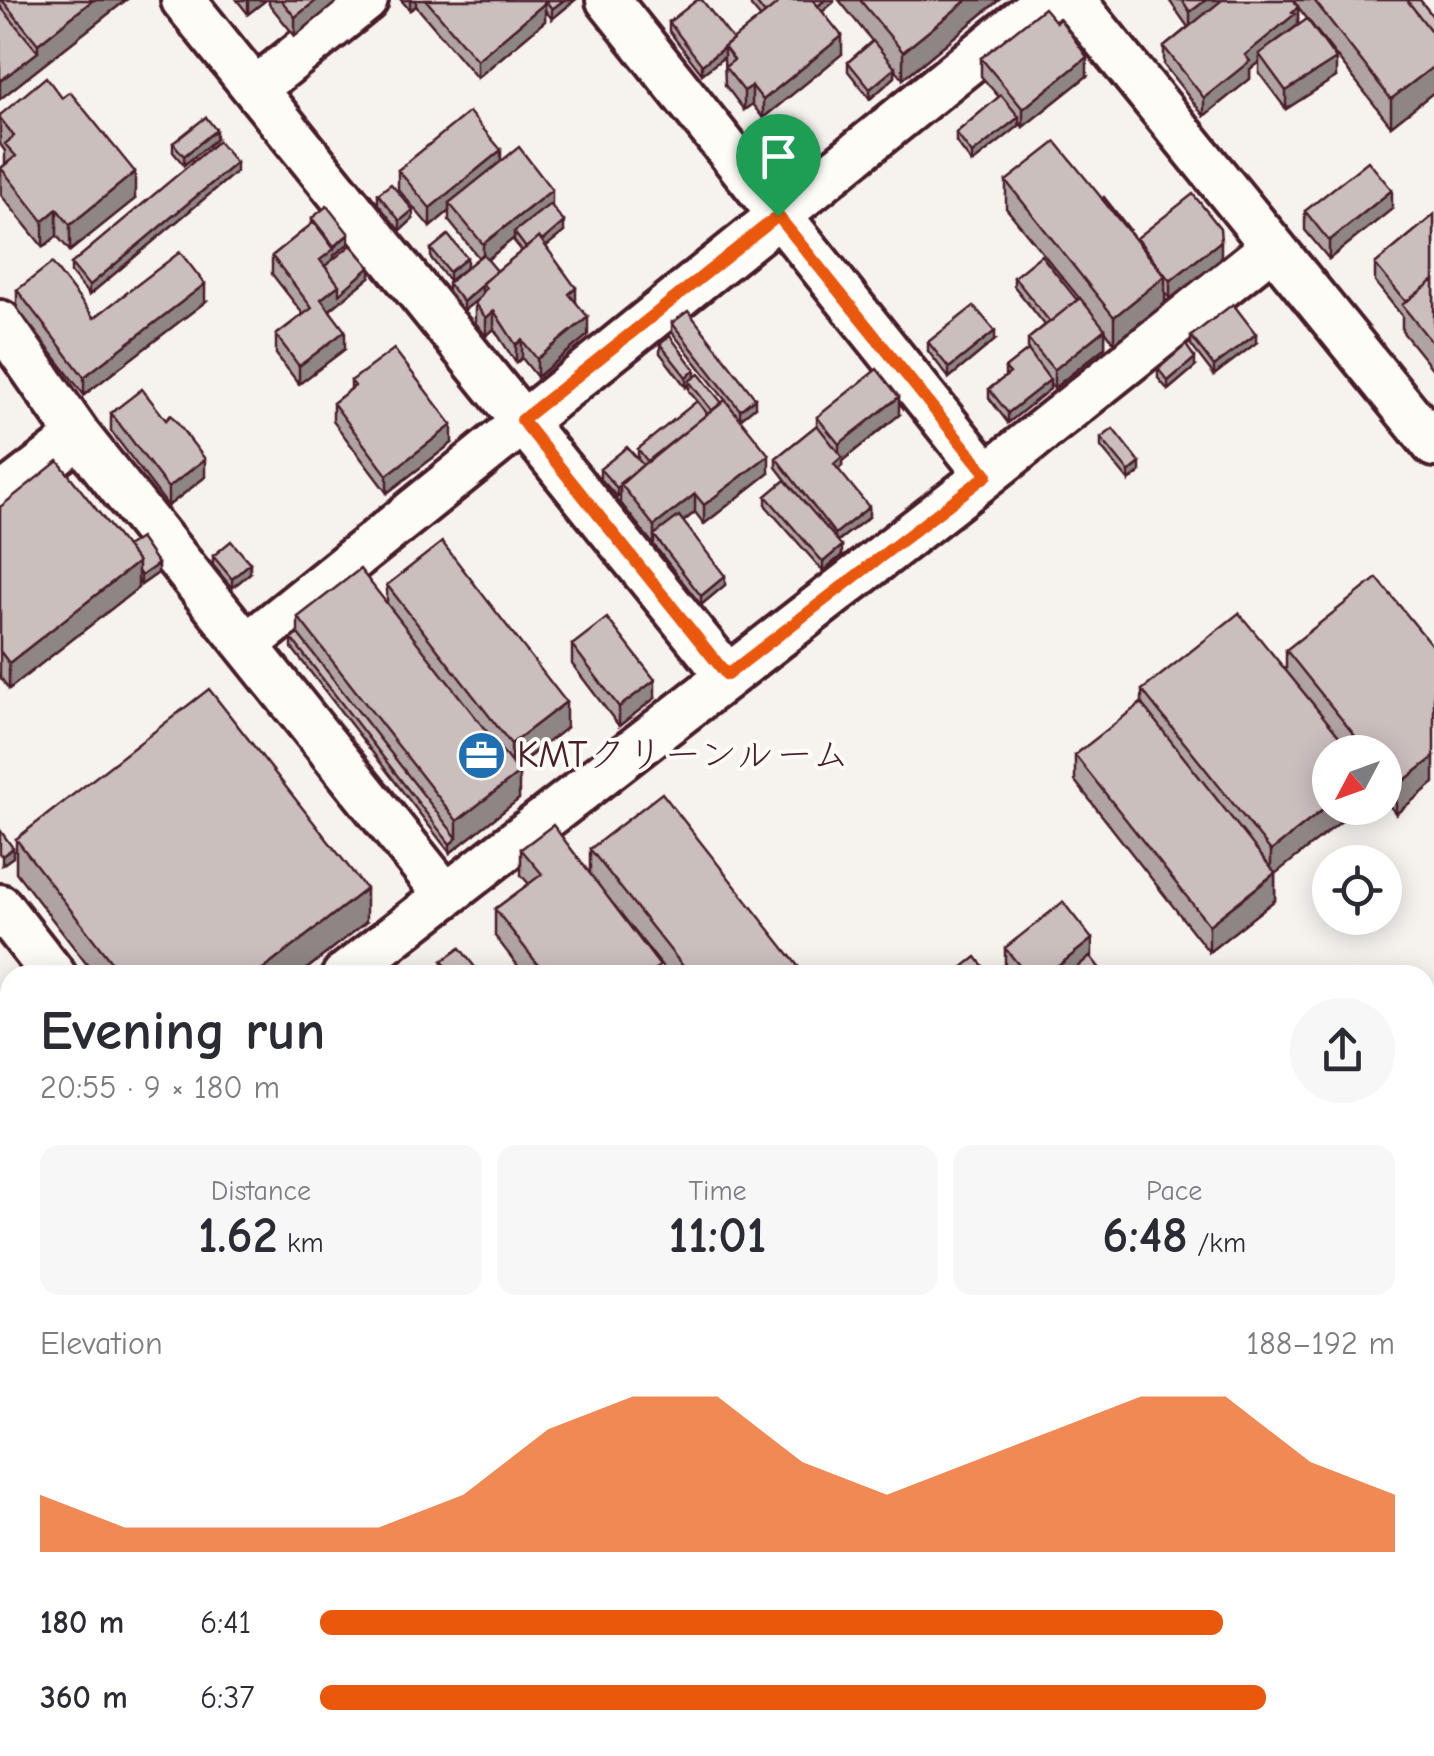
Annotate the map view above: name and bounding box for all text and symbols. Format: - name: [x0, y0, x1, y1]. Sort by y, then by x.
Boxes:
- pin: [736, 114, 821, 217]
- icon: arrive: [751, 129, 806, 184]
- office icon: KMTクリーンルーム: [456, 729, 508, 781]
- place label: KMTクリーンルーム: [517, 733, 850, 777]
- north arrow: [1312, 735, 1402, 825]
- map controls: [1312, 735, 1402, 935]
- button: locate: [1312, 845, 1402, 935]
- button: share: [1290, 998, 1395, 1103]
- text: Evening run: [40, 999, 325, 1063]
- text: 20:55 · 9 × 180 m: [40, 1069, 280, 1106]
- text: Distance: [211, 1175, 311, 1207]
- text: Time: [688, 1175, 747, 1207]
- text: Pace: [1146, 1175, 1202, 1207]
- text: 1.62: [198, 1207, 278, 1265]
- text: 11:01: [669, 1207, 766, 1265]
- text: 6:48: [1102, 1207, 1188, 1265]
- text: km: [278, 1227, 324, 1259]
- text: /km: [1188, 1227, 1246, 1259]
- text: Elevation: [40, 1325, 163, 1362]
- text: 188–192 m: [1247, 1325, 1395, 1362]
- text: 180 m: [40, 1604, 124, 1641]
- text: 6:41: [200, 1604, 251, 1641]
- text: 360 m: [40, 1679, 128, 1716]
- text: 6:37: [200, 1679, 254, 1716]

